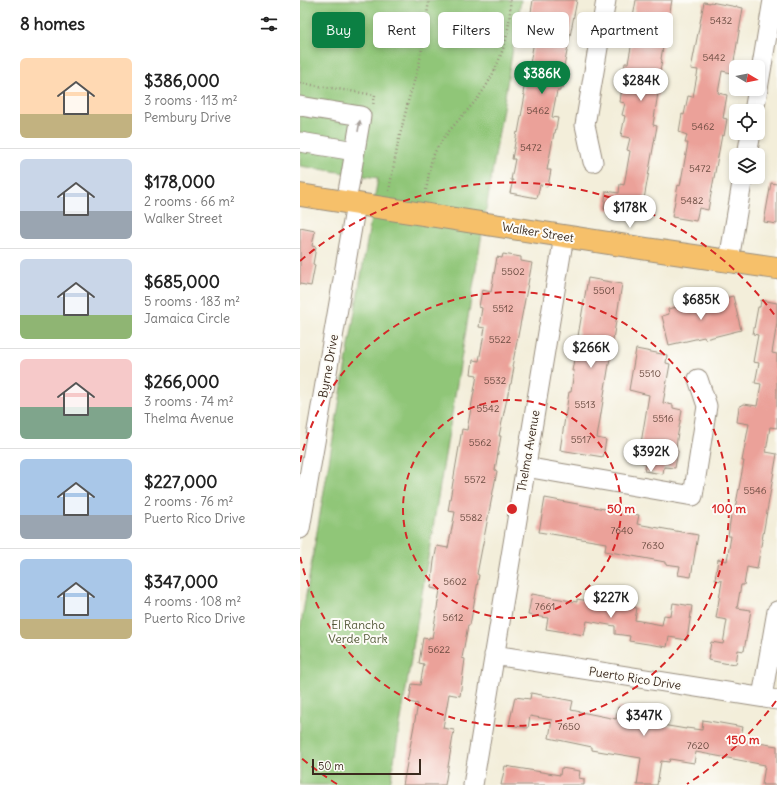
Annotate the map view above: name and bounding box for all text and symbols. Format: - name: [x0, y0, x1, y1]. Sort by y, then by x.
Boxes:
- chip: Buy: [312, 12, 365, 48]
- chip: Rent: [373, 12, 430, 48]
- chip: Filters: [438, 12, 504, 48]
- chip: New: [512, 12, 569, 48]
- chip: Apartment: [577, 12, 673, 48]
- text: 8 homes: [20, 13, 85, 35]
- icon: filters: [258, 13, 280, 35]
- house number: 5432: [710, 14, 733, 27]
- house number: 5442: [703, 51, 726, 64]
- north arrow: [729, 60, 765, 96]
- map controls: [729, 60, 765, 184]
- pin: $386K: [514, 61, 570, 95]
- text: $386K: [523, 65, 561, 82]
- pin: $284K: [613, 68, 669, 102]
- text: $386,000: [144, 70, 220, 92]
- text: $284K: [622, 72, 660, 89]
- icon: home: [52, 74, 100, 122]
- text: 3 rooms · 113 m²: [144, 92, 238, 109]
- house number: 5462: [527, 104, 550, 117]
- button: locate: [729, 104, 765, 140]
- text: Pembury Drive: [144, 109, 231, 126]
- one-way arrow: [357, 120, 363, 132]
- house number: 5462: [692, 120, 715, 133]
- house number: 5472: [520, 141, 542, 154]
- button: layers: [729, 148, 765, 184]
- house number: 5472: [689, 162, 711, 175]
- text: $178,000: [144, 171, 215, 193]
- icon: home: [52, 175, 100, 223]
- text: 2 rooms · 66 m²: [144, 193, 235, 210]
- house number: 5482: [681, 194, 704, 207]
- pin: $178K: [602, 195, 658, 229]
- text: $178K: [613, 199, 647, 216]
- text: Walker Street: [144, 210, 222, 227]
- street label: Walker Street: [501, 219, 575, 245]
- house number: 5502: [501, 265, 525, 278]
- text: $685,000: [144, 271, 220, 293]
- icon: home: [52, 275, 100, 323]
- house number: 5501: [593, 284, 615, 297]
- pin: $685K: [673, 287, 729, 321]
- text: $685K: [682, 291, 720, 308]
- text: 5 rooms · 183 m²: [144, 293, 240, 310]
- house number: 5512: [493, 302, 514, 315]
- text: Jamaica Circle: [144, 310, 230, 327]
- street label: Byrne Drive: [315, 333, 341, 399]
- house number: 5522: [489, 333, 512, 346]
- pin: $266K: [563, 335, 619, 369]
- text: $266K: [572, 339, 610, 356]
- house number: 5510: [639, 367, 661, 380]
- text: $266,000: [144, 371, 219, 393]
- house number: 5532: [484, 374, 507, 387]
- icon: home: [52, 375, 100, 423]
- text: 3 rooms · 74 m²: [144, 393, 234, 410]
- house number: 5513: [574, 398, 596, 411]
- house number: 5542: [477, 402, 500, 415]
- street label: Thelma Avenue: [513, 409, 543, 493]
- text: Thelma Avenue: [144, 410, 234, 427]
- house number: 5516: [652, 412, 674, 425]
- house number: 5517: [571, 433, 591, 446]
- house number: 5562: [469, 436, 492, 449]
- pin: $392K: [623, 439, 679, 473]
- text: $392K: [632, 443, 670, 460]
- text: $227,000: [144, 471, 218, 493]
- house number: 5572: [464, 473, 486, 486]
- icon: home: [52, 475, 100, 523]
- house number: 5546: [743, 484, 767, 497]
- text: 2 rooms · 76 m²: [144, 493, 233, 510]
- text: 50 m: [607, 501, 636, 516]
- text: 100 m: [712, 501, 746, 516]
- centre of rings: [505, 502, 519, 516]
- text: Puerto Rico Drive: [144, 510, 245, 527]
- house number: 5582: [460, 511, 483, 524]
- house number: 7640: [611, 524, 633, 537]
- house number: 7630: [642, 539, 664, 552]
- text: $347,000: [144, 571, 218, 593]
- icon: home: [52, 575, 100, 623]
- house number: 5602: [443, 575, 467, 588]
- pin: $227K: [583, 585, 639, 619]
- text: $227K: [593, 589, 629, 606]
- text: 4 rooms · 108 m²: [144, 593, 241, 610]
- house number: 7661: [535, 600, 555, 613]
- text: Puerto Rico Drive: [144, 610, 245, 627]
- house number: 5612: [443, 611, 464, 624]
- park label: El Rancho Verde Park: [328, 617, 388, 646]
- house number: 5622: [428, 643, 451, 656]
- street label: Puerto Rico Drive: [588, 663, 682, 693]
- pin: $347K: [616, 703, 672, 737]
- text: $347K: [626, 707, 662, 724]
- house number: 7650: [558, 720, 580, 733]
- text: 150 m: [727, 732, 760, 747]
- house number: 7620: [687, 739, 709, 752]
- scale bar: [312, 757, 421, 776]
- text: 50 m: [318, 759, 344, 773]

